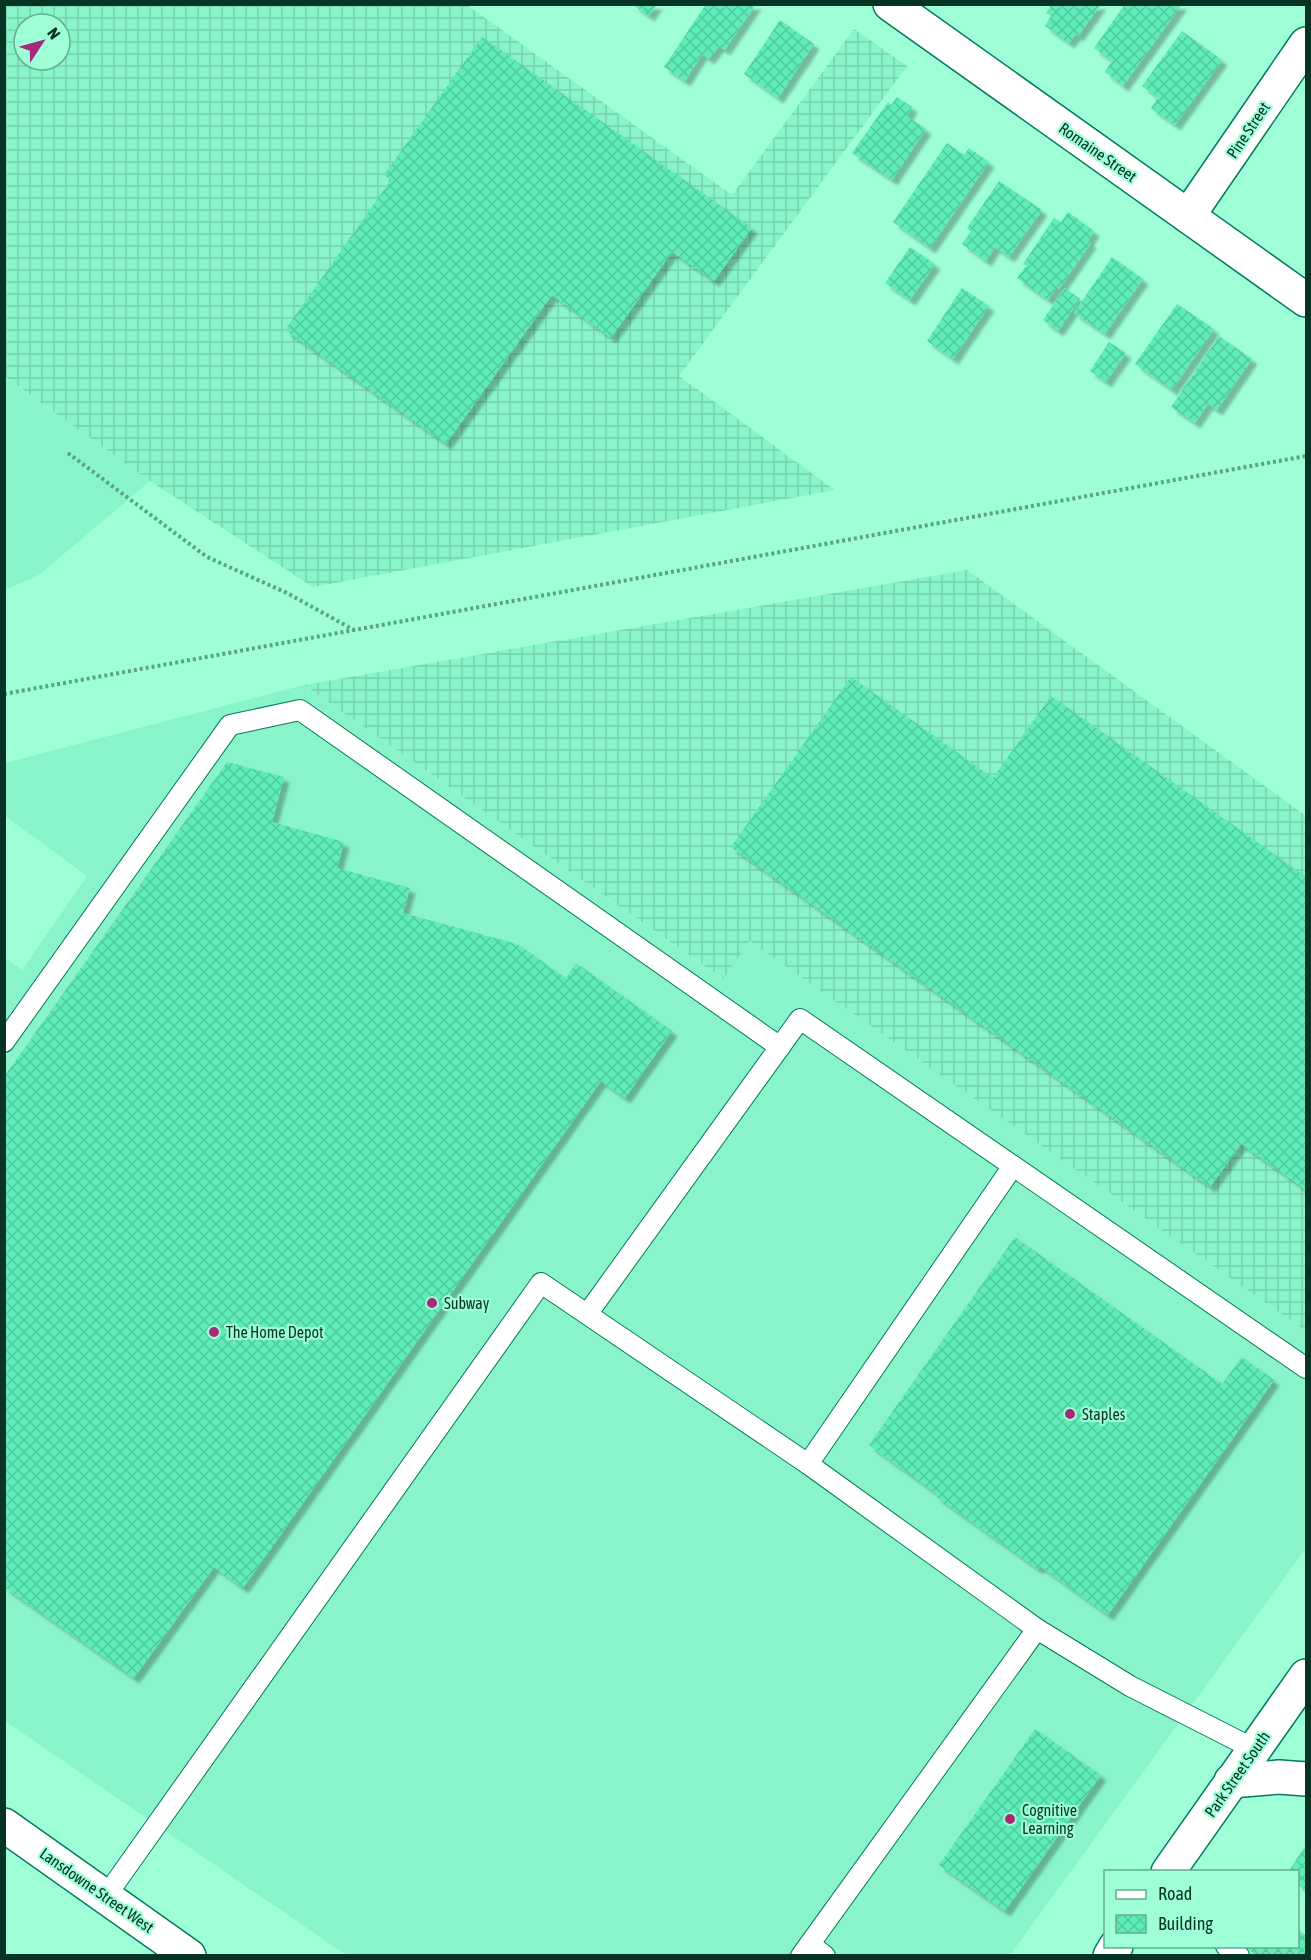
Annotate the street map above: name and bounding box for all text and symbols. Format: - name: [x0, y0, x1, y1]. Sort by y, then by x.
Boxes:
- north arrow: [12, 12, 72, 72]
- text: N: [44, 24, 64, 42]
- street label: Pine Street: [1223, 98, 1273, 161]
- street label: Romaine Street: [1056, 119, 1141, 186]
- place label: Subway: [444, 1294, 490, 1313]
- marker: Subway: [425, 1296, 439, 1310]
- place label: The Home Depot: [226, 1323, 324, 1342]
- marker: The Home Depot: [207, 1325, 221, 1339]
- place label: Staples: [1082, 1405, 1126, 1424]
- marker: Staples: [1063, 1407, 1077, 1421]
- street label: Park Street South: [1201, 1728, 1273, 1820]
- place label: Cognitive Learning: [1022, 1801, 1077, 1838]
- marker: Cognitive Learning: [1003, 1812, 1017, 1826]
- street label: Lansdowne Street West: [37, 1844, 158, 1936]
- legend: [1104, 1870, 1299, 1948]
- text: Road: [1158, 1883, 1192, 1904]
- text: Building: [1158, 1913, 1213, 1934]

